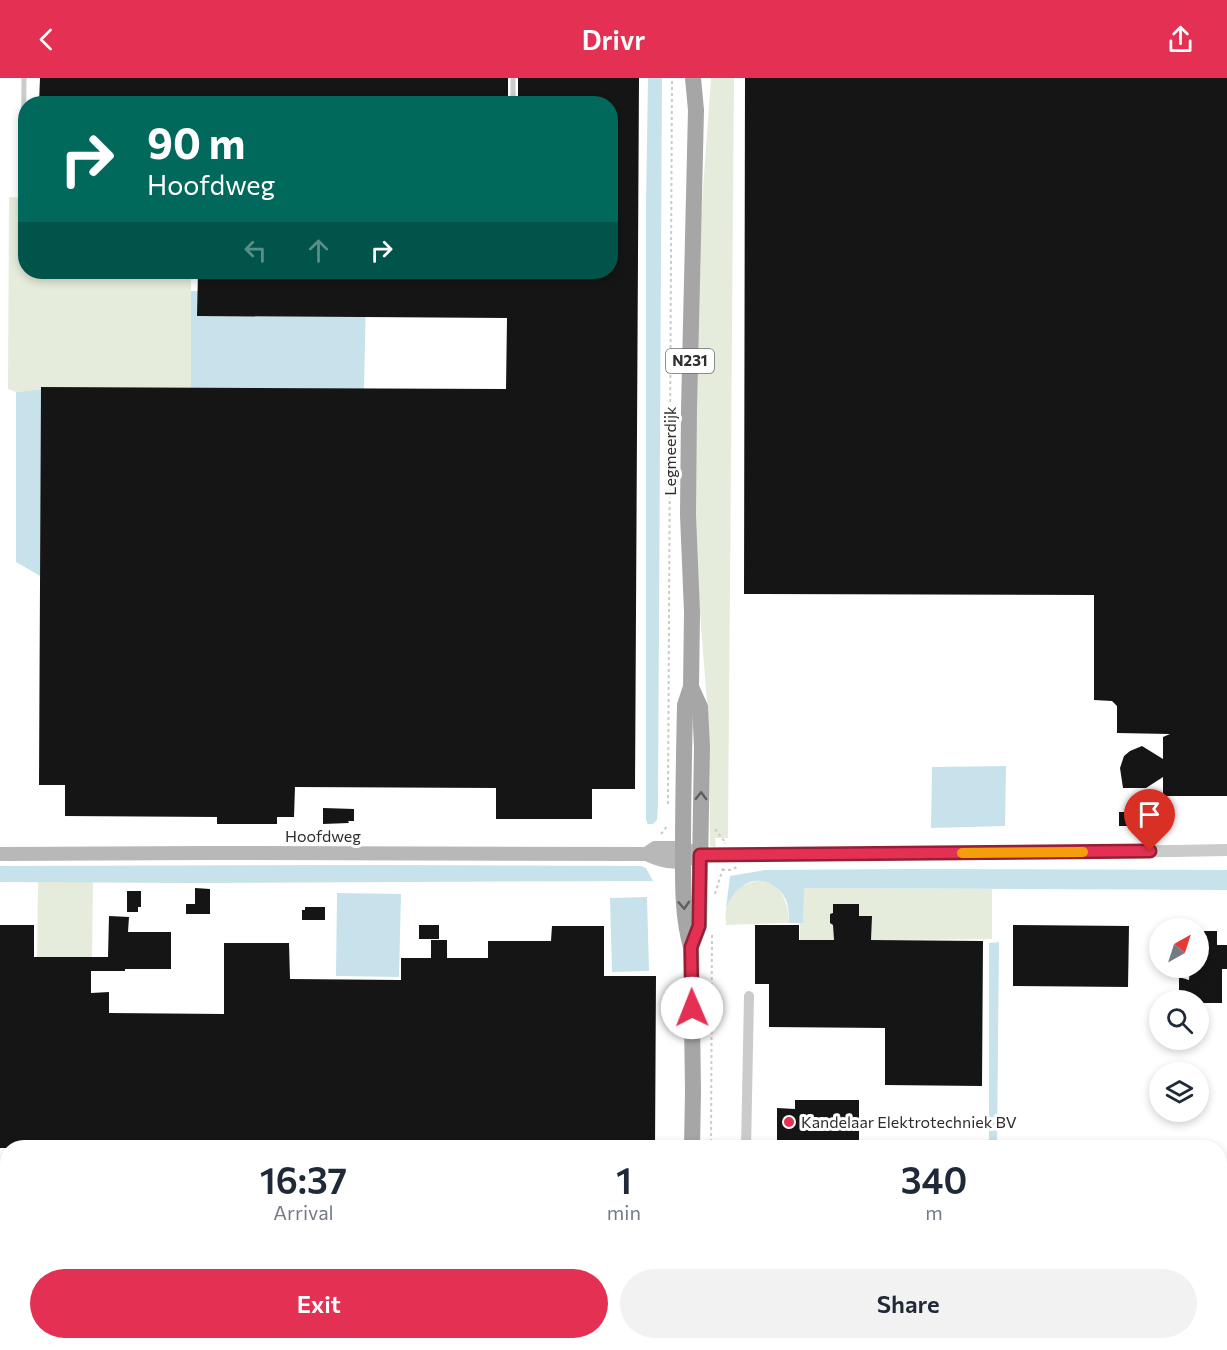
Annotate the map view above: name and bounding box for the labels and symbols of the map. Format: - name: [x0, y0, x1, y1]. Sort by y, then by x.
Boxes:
- road number: N231: [666, 349, 714, 373]
- street label: Legmeerdijk: [660, 406, 679, 496]
- pin: [1124, 789, 1175, 851]
- one-way arrow: [695, 792, 707, 801]
- street label: Hoofdweg: [285, 826, 361, 845]
- one-way arrow: [678, 900, 691, 909]
- north arrow: [1149, 918, 1209, 978]
- position arrow: [660, 976, 724, 1040]
- place label: Kandelaar Elektrotechniek BV: [801, 1112, 1017, 1131]
- marker: Kandelaar Elektrotechniek BV: [782, 1115, 796, 1129]

